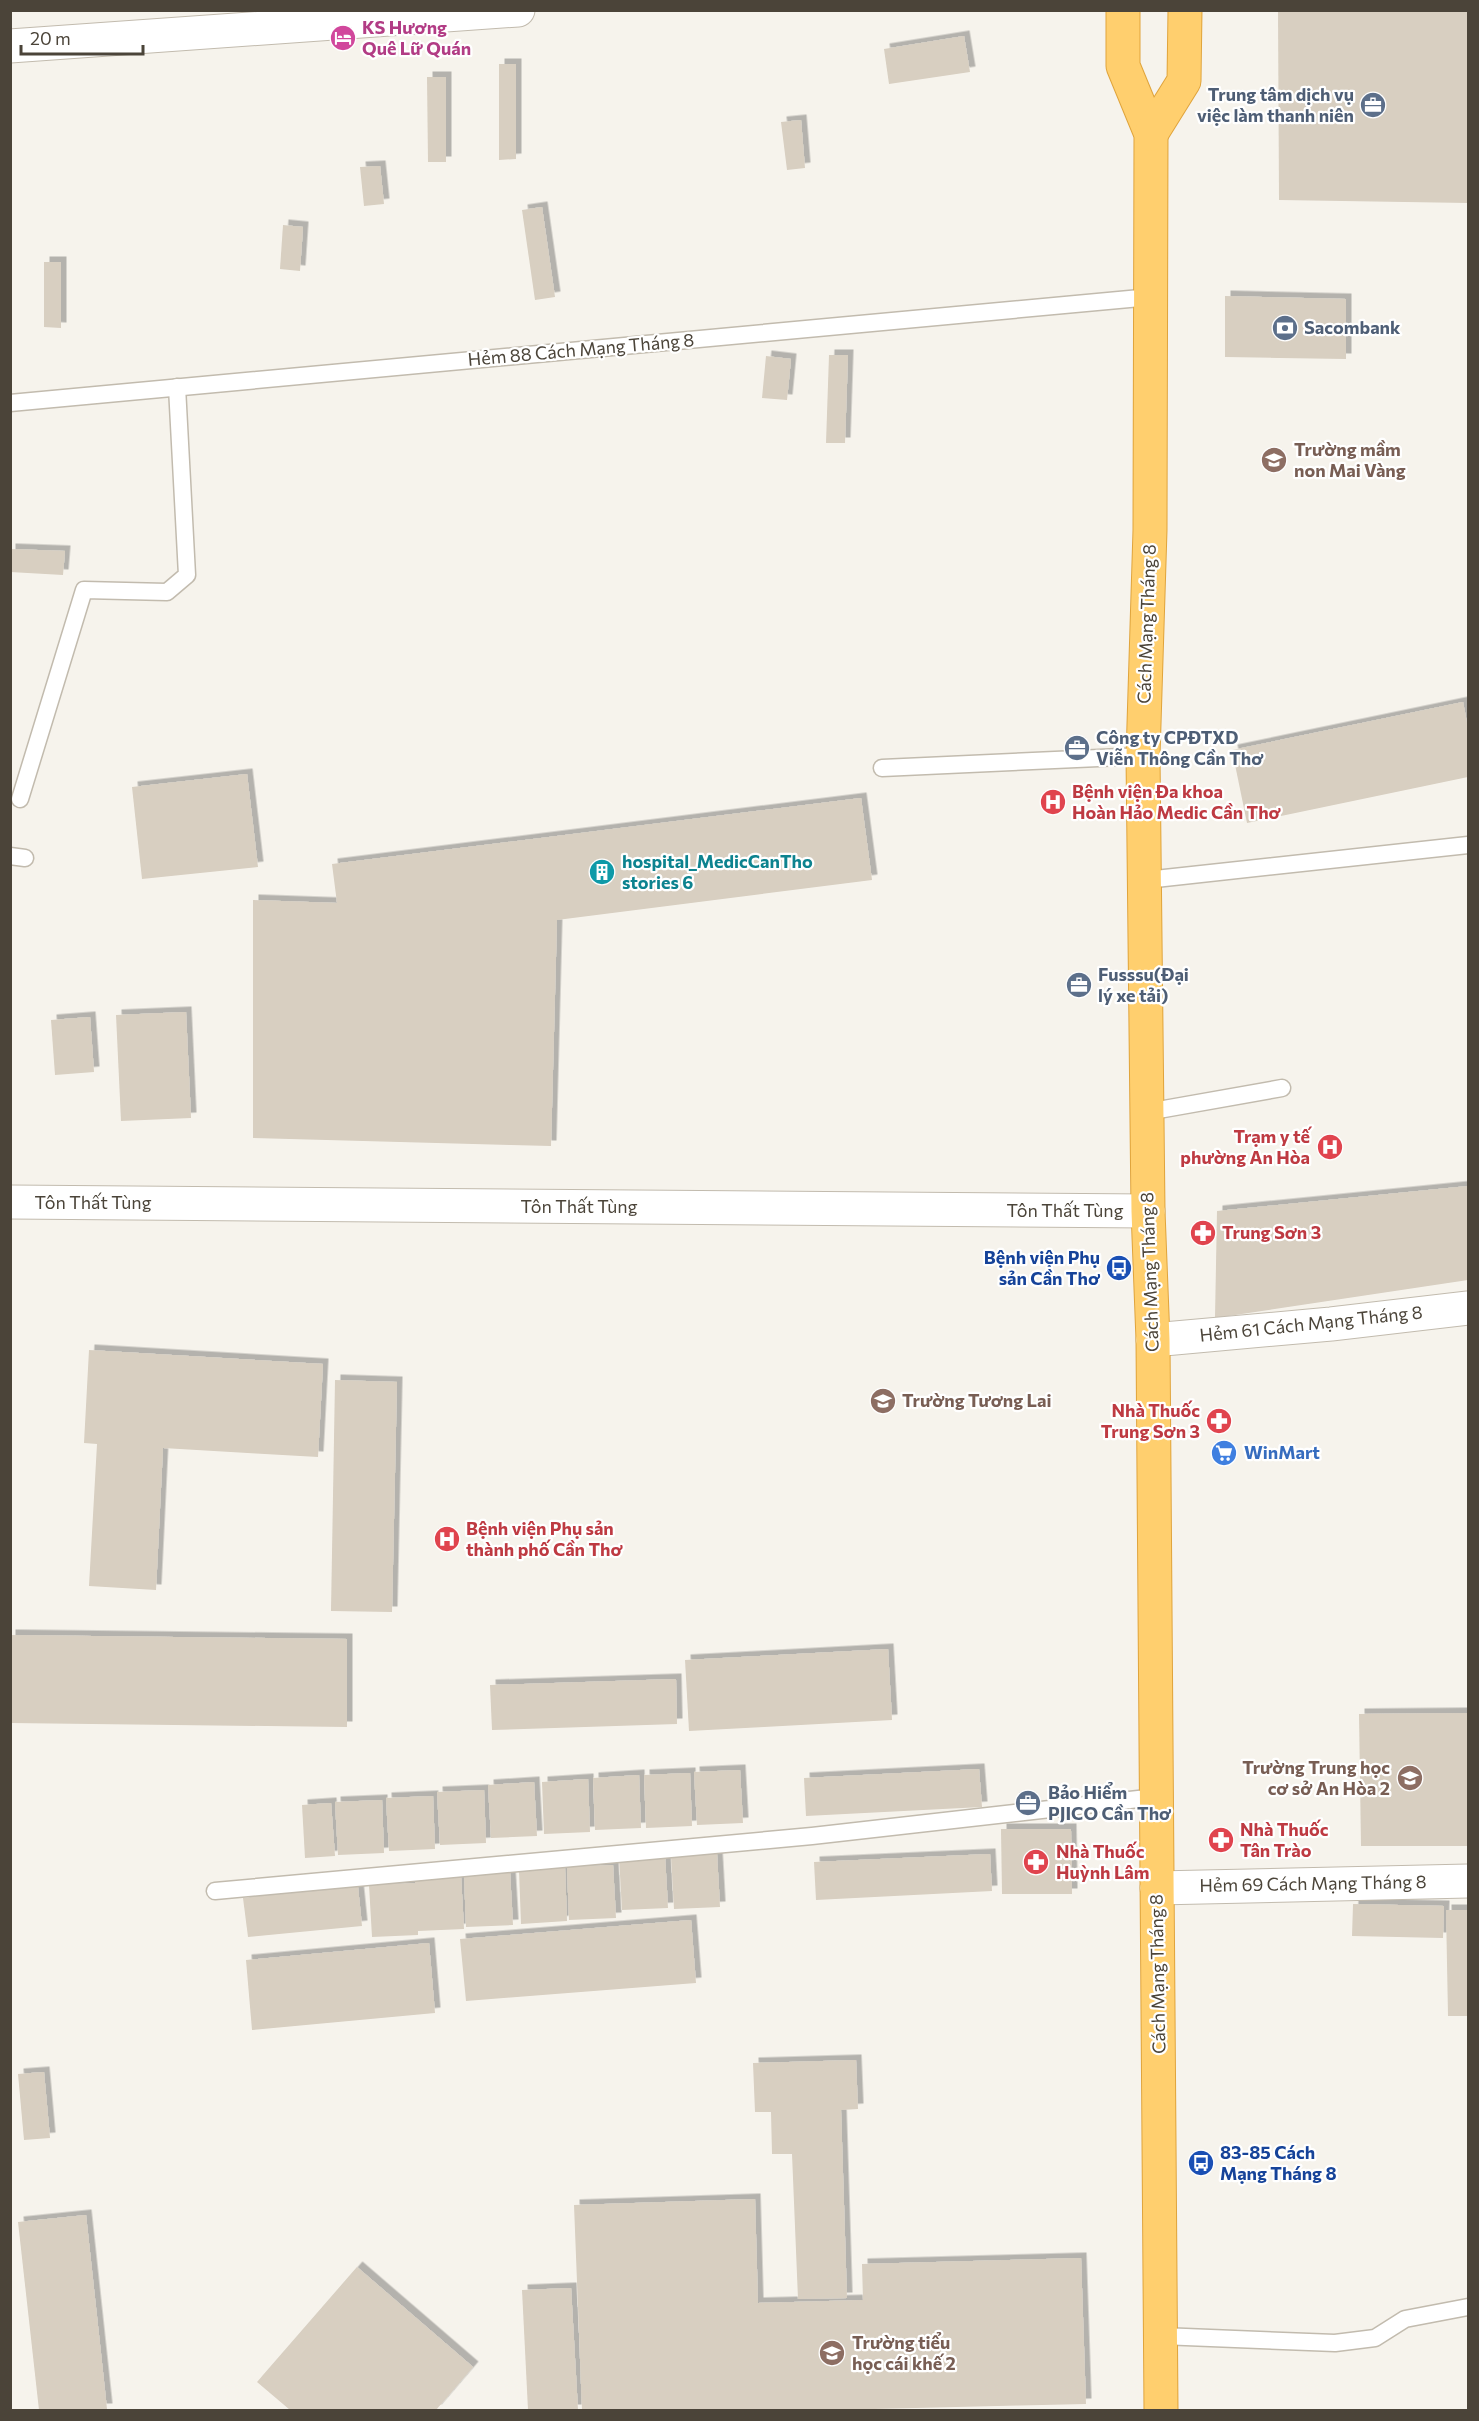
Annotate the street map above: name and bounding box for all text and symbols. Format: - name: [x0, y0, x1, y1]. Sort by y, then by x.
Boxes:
- place label: KS Hương Quê Lữ Quán: [362, 16, 471, 59]
- scale bar: [21, 18, 142, 56]
- hotel icon: KS Hương Quê Lữ Quán: [328, 23, 358, 53]
- text: 20 m: [30, 27, 71, 49]
- place label: Trung tâm dịch vụ việc làm thanh niên: [1197, 83, 1354, 126]
- office icon: Trung tâm dịch vụ việc làm thanh niên: [1358, 90, 1388, 120]
- bank icon: Sacombank: [1270, 313, 1300, 343]
- place label: Sacombank: [1304, 316, 1401, 338]
- street label: Hẻm 88 Cách Mạng Tháng 8: [467, 328, 695, 370]
- place label: Trường mầm non Mai Vàng: [1294, 438, 1406, 481]
- school or university icon: Trường mầm non Mai Vàng: [1259, 445, 1289, 475]
- street label: Cách Mạng Tháng 8: [1132, 544, 1160, 704]
- place label: Công ty CPĐTXD Viễn Thông Cần Thơ: [1096, 726, 1264, 769]
- office icon: Công ty CPĐTXD Viễn Thông Cần Thơ: [1062, 733, 1092, 763]
- place label: Bệnh viện Đa khoa Hoàn Hảo Medic Cần Thơ: [1072, 780, 1282, 823]
- hospital icon: Bệnh viện Đa khoa Hoàn Hảo Medic Cần Thơ: [1038, 787, 1068, 817]
- place label: hospital_MedicCanTho stories 6: [622, 850, 813, 893]
- building icon: hospital_MedicCanTho stories 6: [587, 857, 617, 887]
- place label: Fusssu(Đại lý xe tải): [1098, 963, 1189, 1006]
- office icon: Fusssu(Đại lý xe tải): [1064, 970, 1094, 1000]
- place label: Trạm y tế phường An Hòa: [1180, 1125, 1313, 1168]
- hospital icon: Trạm y tế phường An Hòa: [1315, 1132, 1345, 1162]
- street label: Tôn Thất Tùng: [35, 1191, 152, 1213]
- street label: Cách Mạng Tháng 8: [1135, 1192, 1163, 1352]
- street label: Tôn Thất Tùng: [521, 1195, 638, 1217]
- street label: Tôn Thất Tùng: [1007, 1199, 1124, 1221]
- pharmacy icon: Trung Sơn 3: [1188, 1218, 1218, 1248]
- place label: Trung Sơn 3: [1222, 1221, 1321, 1243]
- place label: Bệnh viện Phụ sản Cần Thơ: [984, 1246, 1101, 1289]
- bus stop icon: Bệnh viện Phụ sản Cần Thơ: [1104, 1253, 1134, 1283]
- street label: Hẻm 61 Cách Mạng Tháng 8: [1198, 1300, 1424, 1346]
- school or university icon: Trường Tương Lai: [868, 1386, 898, 1416]
- place label: Trường Tương Lai: [902, 1389, 1052, 1411]
- place label: Nhà Thuốc Trung Sơn 3: [1101, 1399, 1200, 1442]
- pharmacy icon: Nhà Thuốc Trung Sơn 3: [1204, 1406, 1234, 1436]
- supermarket icon: WinMart: [1209, 1438, 1239, 1468]
- place label: WinMart: [1244, 1441, 1320, 1463]
- place label: Bệnh viện Phụ sản thành phố Cần Thơ: [466, 1517, 624, 1560]
- hospital icon: Bệnh viện Phụ sản thành phố Cần Thơ: [432, 1524, 462, 1554]
- place label: Trường Trung học cơ sở An Hòa 2: [1242, 1756, 1390, 1799]
- school or university icon: Trường Trung học cơ sở An Hòa 2: [1395, 1763, 1425, 1793]
- place label: Bảo Hiểm PJICO Cần Thơ: [1048, 1781, 1172, 1824]
- office icon: Bảo Hiểm PJICO Cần Thơ: [1013, 1788, 1043, 1818]
- place label: Nhà Thuốc Tân Trào: [1240, 1818, 1329, 1861]
- pharmacy icon: Nhà Thuốc Tân Trào: [1206, 1825, 1236, 1855]
- place label: Nhà Thuốc Huỳnh Lâm: [1056, 1840, 1149, 1883]
- pharmacy icon: Nhà Thuốc Huỳnh Lâm: [1021, 1847, 1051, 1877]
- street label: Hẻm 69 Cách Mạng Tháng 8: [1199, 1870, 1427, 1896]
- street label: Cách Mạng Tháng 8: [1145, 1894, 1169, 2054]
- place label: 83-85 Cách Mạng Tháng 8: [1220, 2141, 1337, 2184]
- bus stop icon: 83-85 Cách Mạng Tháng 8: [1186, 2148, 1216, 2178]
- place label: Trường tiểu học cái khế 2: [852, 2331, 956, 2374]
- school or university icon: Trường tiểu học cái khế 2: [817, 2338, 847, 2368]

